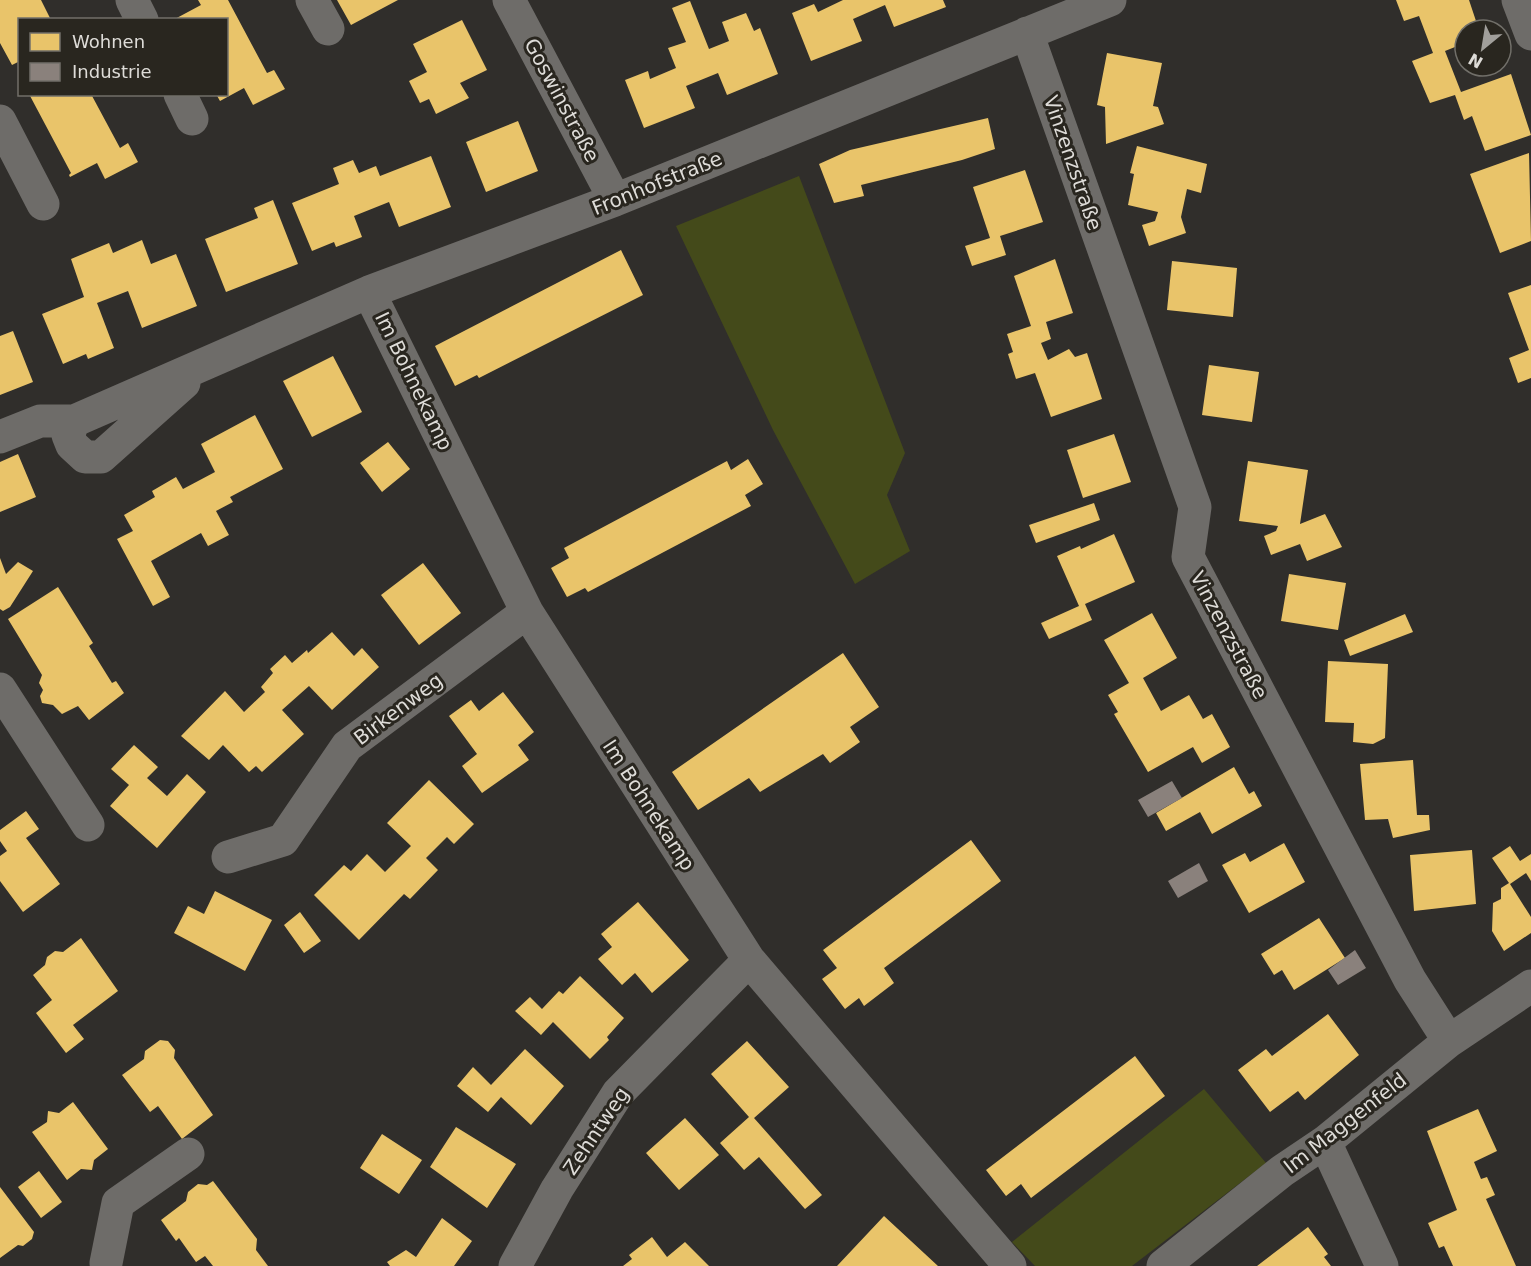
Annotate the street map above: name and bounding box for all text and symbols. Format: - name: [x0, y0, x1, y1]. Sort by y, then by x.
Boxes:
- legend: [18, 18, 228, 96]
- north arrow: [1453, 18, 1513, 78]
- text: Wohnen: [72, 31, 145, 52]
- street label: Goswinstraße: [519, 34, 605, 166]
- text: N: [1465, 49, 1486, 72]
- text: Industrie: [72, 61, 151, 82]
- street label: Vinzenzstraße: [1039, 92, 1107, 234]
- street label: Fronhofstraße: [588, 146, 726, 220]
- street label: Im Bohnekamp: [370, 308, 458, 454]
- street label: Vinzenzstraße: [1185, 567, 1273, 703]
- street label: Birkenweg: [349, 668, 447, 750]
- street label: Im Bohnekamp: [598, 735, 700, 875]
- street label: Im Maggenfeld: [1279, 1068, 1411, 1178]
- street label: Zehntweg: [558, 1083, 634, 1179]

